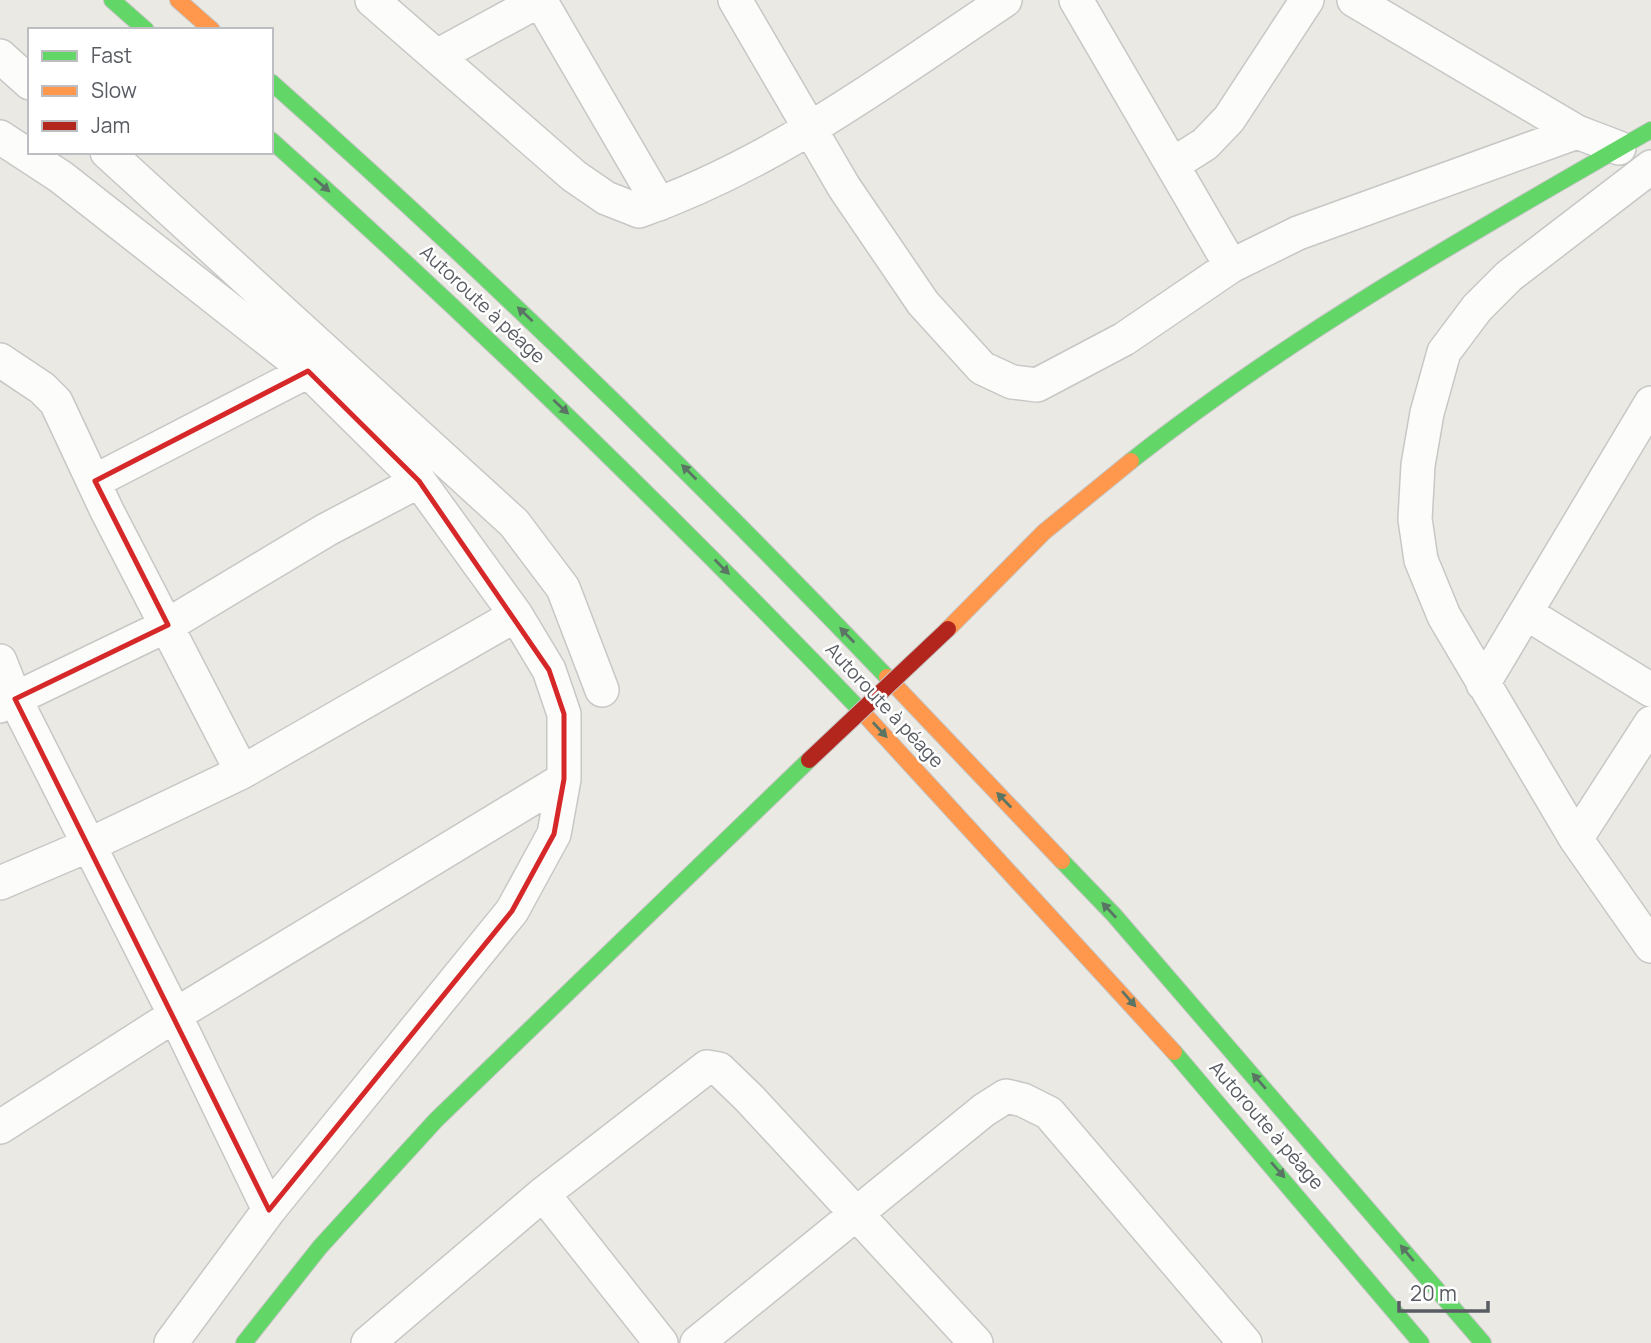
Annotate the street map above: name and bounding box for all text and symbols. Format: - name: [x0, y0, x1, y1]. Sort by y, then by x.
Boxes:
- legend: [28, 28, 273, 154]
- text: Fast: [91, 41, 132, 69]
- text: Slow: [91, 76, 137, 104]
- text: Jam: [91, 111, 130, 139]
- one-way arrow: [314, 177, 331, 192]
- street label: Autoroute à péage: [415, 239, 551, 369]
- one-way arrow: [517, 307, 534, 323]
- one-way arrow: [552, 398, 569, 414]
- one-way arrow: [680, 463, 697, 480]
- one-way arrow: [714, 558, 731, 575]
- one-way arrow: [840, 627, 856, 644]
- street label: Autoroute à péage: [820, 637, 950, 773]
- one-way arrow: [872, 722, 889, 739]
- one-way arrow: [996, 791, 1013, 808]
- one-way arrow: [1101, 902, 1117, 919]
- one-way arrow: [1121, 990, 1137, 1008]
- street label: Autoroute à péage: [1204, 1055, 1330, 1195]
- one-way arrow: [1251, 1072, 1267, 1090]
- one-way arrow: [1270, 1162, 1285, 1179]
- one-way arrow: [1400, 1245, 1415, 1262]
- scale bar: [1399, 1270, 1488, 1314]
- text: 20 m: [1410, 1279, 1457, 1307]

